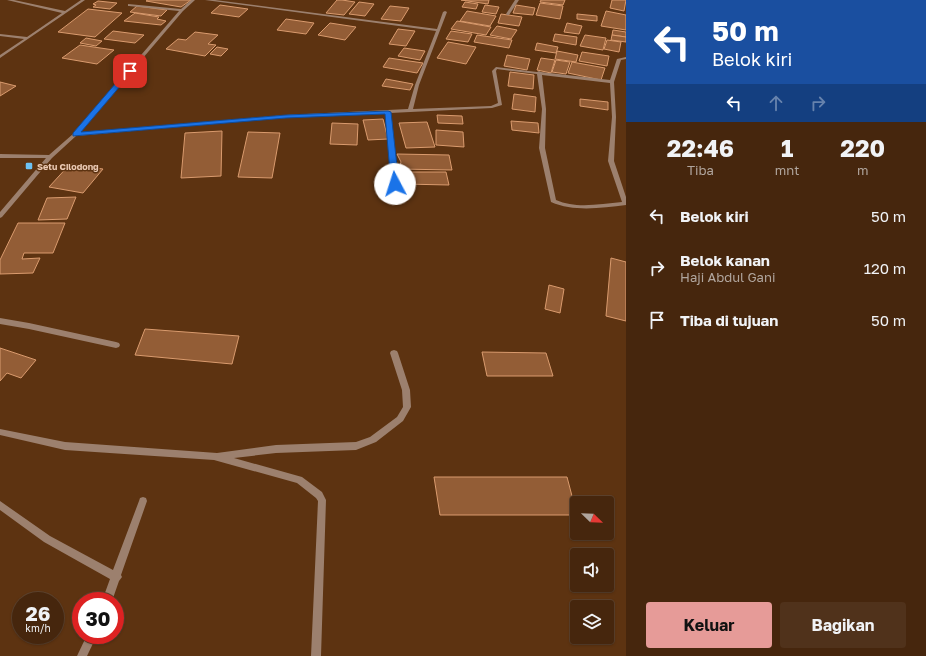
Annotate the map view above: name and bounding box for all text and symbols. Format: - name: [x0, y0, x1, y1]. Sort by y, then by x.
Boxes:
- text: 50 m: [712, 14, 779, 47]
- icon: left: [646, 16, 698, 68]
- text: Belok kiri: [712, 48, 792, 70]
- pin: [113, 54, 147, 88]
- icon: arrive: [119, 60, 141, 82]
- icon: left: [723, 92, 745, 114]
- icon: ahead: [765, 92, 787, 114]
- icon: right: [807, 92, 829, 114]
- text: 22:46: [667, 133, 734, 162]
- text: 1: [781, 133, 793, 162]
- text: 220: [840, 133, 885, 162]
- marker: Setu Cilodong: [24, 161, 34, 171]
- place label: Setu Cilodong: [37, 161, 99, 172]
- text: Tiba: [687, 162, 714, 178]
- text: mnt: [775, 162, 799, 178]
- text: m: [857, 162, 868, 178]
- position arrow: [374, 163, 416, 205]
- icon: left: [646, 205, 668, 227]
- text: Belok kiri: [680, 207, 749, 225]
- text: 50 m: [871, 207, 906, 225]
- text: Belok kanan: [680, 251, 770, 269]
- icon: right: [646, 257, 668, 279]
- text: 120 m: [864, 259, 906, 277]
- text: Haji Abdul Gani: [680, 269, 775, 285]
- icon: arrive: [646, 309, 668, 331]
- text: Tiba di tujuan: [680, 311, 778, 329]
- text: 50 m: [871, 311, 906, 329]
- north arrow: [570, 496, 614, 540]
- map controls: [570, 496, 614, 644]
- button: sound: [570, 548, 614, 592]
- speed limit sign: 30: [72, 592, 124, 644]
- button: layers: [570, 600, 614, 644]
- text: 26: [26, 601, 50, 625]
- button: Keluar: [646, 602, 772, 648]
- button: Bagikan: [780, 602, 906, 648]
- text: km/h: [25, 622, 51, 634]

